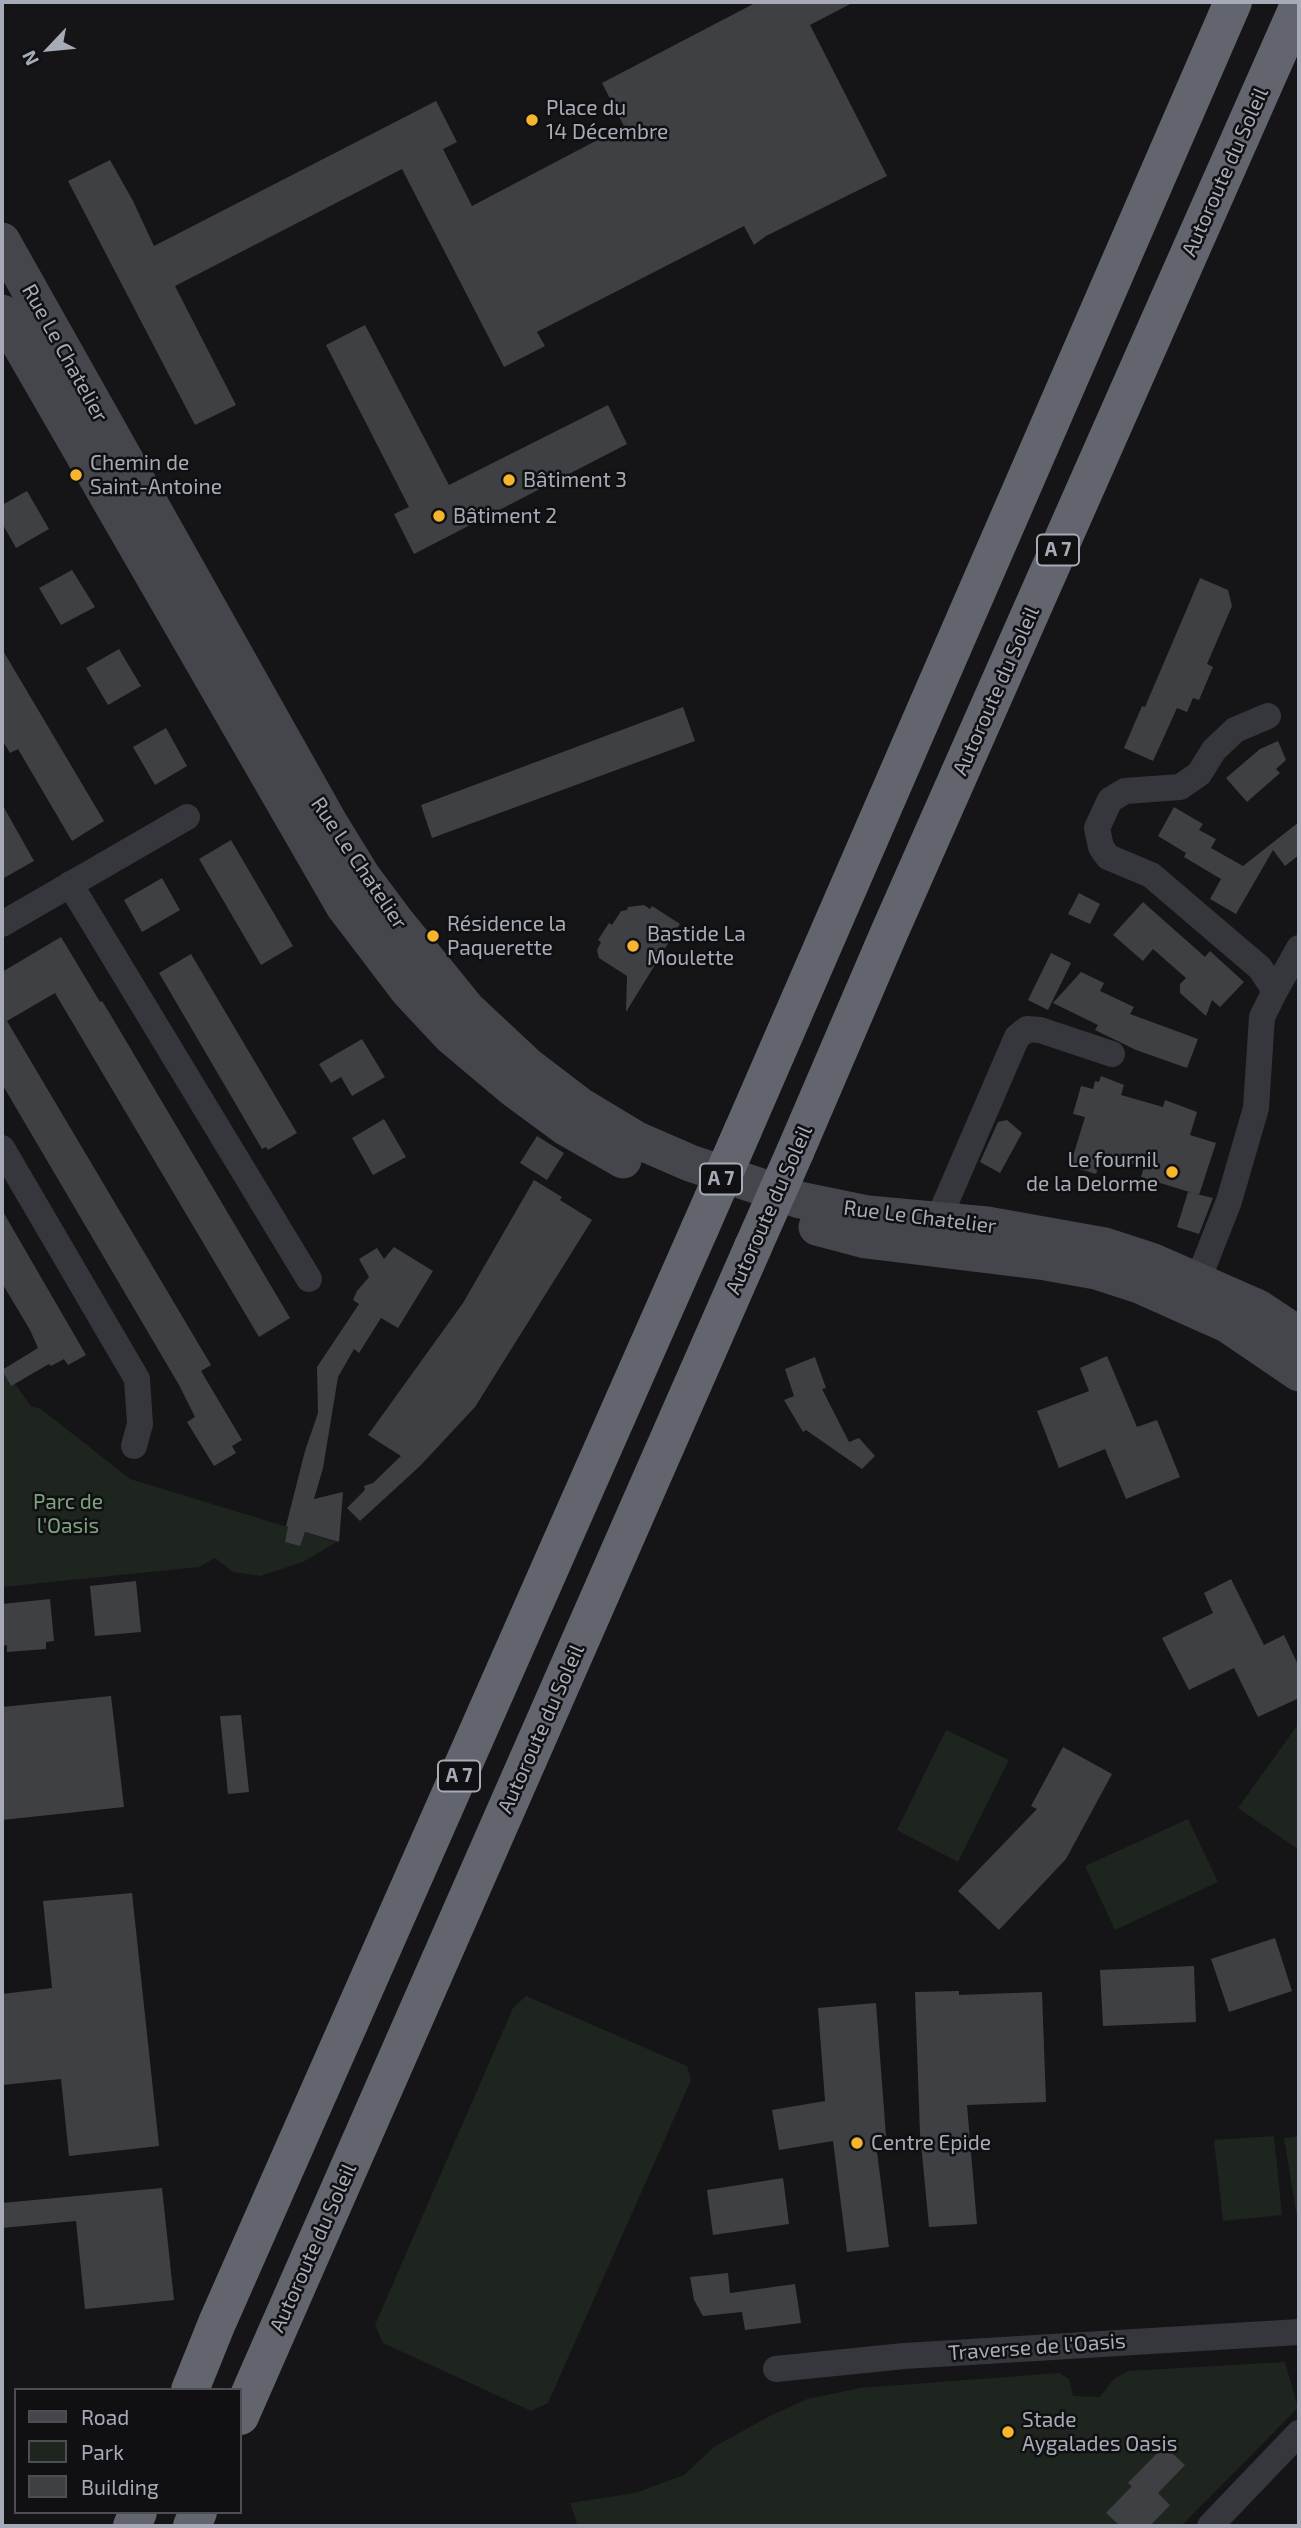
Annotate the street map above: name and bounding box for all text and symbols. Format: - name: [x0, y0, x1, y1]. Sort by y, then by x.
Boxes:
- north arrow: [14, 14, 84, 84]
- text: N: [16, 47, 43, 70]
- street label: Autoroute du Soleil: [1176, 84, 1274, 260]
- place label: Place du 14 Décembre: [546, 95, 668, 145]
- marker: Place du 14 Décembre: [524, 112, 540, 128]
- street label: Rue Le Chatelier: [17, 280, 113, 426]
- place label: Chemin de Saint-Antoine: [90, 450, 222, 500]
- marker: Chemin de Saint-Antoine: [68, 467, 84, 483]
- place label: Bâtiment 3: [523, 467, 627, 493]
- marker: Bâtiment 3: [501, 472, 517, 488]
- place label: Bâtiment 2: [453, 503, 557, 529]
- marker: Bâtiment 2: [431, 508, 447, 524]
- road number: A 7: [1037, 534, 1079, 566]
- street label: Autoroute du Soleil: [947, 603, 1045, 779]
- street label: Rue Le Chatelier: [306, 792, 412, 934]
- place label: Résidence la Paquerette: [447, 911, 566, 961]
- place label: Bastide La Moulette: [647, 921, 746, 971]
- marker: Résidence la Paquerette: [425, 928, 441, 944]
- marker: Bastide La Moulette: [625, 938, 641, 954]
- street label: Autoroute du Soleil: [720, 1122, 818, 1298]
- place label: Le fournil de la Delorme: [1026, 1147, 1158, 1197]
- road number: A 7: [700, 1163, 742, 1194]
- marker: Le fournil de la Delorme: [1164, 1164, 1180, 1180]
- street label: Rue Le Chatelier: [842, 1195, 998, 1239]
- park label: Parc de l'Oasis: [33, 1489, 103, 1539]
- street label: Autoroute du Soleil: [492, 1641, 590, 1817]
- road number: A 7: [438, 1760, 480, 1792]
- place label: Centre Epide: [871, 2130, 991, 2156]
- marker: Centre Epide: [849, 2135, 865, 2151]
- street label: Autoroute du Soleil: [264, 2160, 362, 2336]
- street label: Traverse de l'Oasis: [947, 2328, 1127, 2366]
- legend: [14, 2388, 242, 2514]
- text: Road: [81, 2404, 129, 2429]
- place label: Stade Aygalades Oasis: [1022, 2407, 1177, 2457]
- marker: Stade Aygalades Oasis: [1000, 2424, 1016, 2440]
- text: Park: [81, 2439, 124, 2464]
- text: Building: [81, 2474, 159, 2499]

